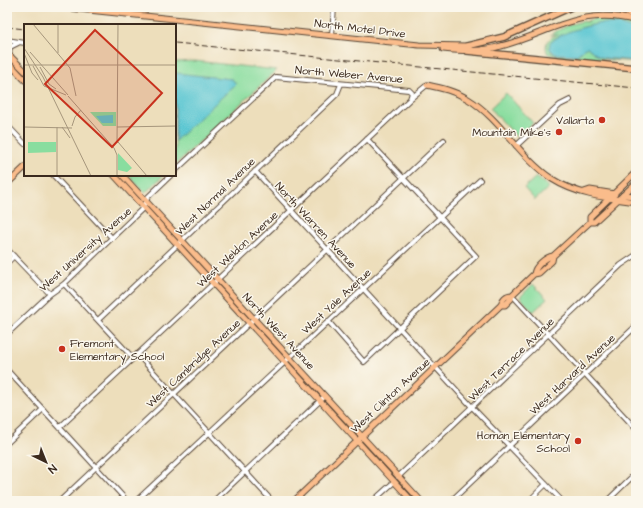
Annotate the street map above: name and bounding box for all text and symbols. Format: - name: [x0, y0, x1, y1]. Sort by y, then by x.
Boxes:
- street label: North Motel Drive: [313, 15, 406, 42]
- inset map: [24, 24, 176, 176]
- street label: North Weber Avenue: [294, 62, 403, 87]
- place label: Vallarta: [556, 113, 594, 128]
- marker: Vallarta: [597, 115, 607, 125]
- place label: Mountain Mike's: [472, 125, 551, 140]
- marker: Mountain Mike's: [554, 127, 564, 137]
- street label: West Normal Avenue: [172, 154, 259, 239]
- street label: North Warren Avenue: [272, 179, 360, 272]
- street label: West University Avenue: [36, 204, 135, 296]
- street label: West Weldon Avenue: [193, 208, 281, 291]
- street label: West Yale Avenue: [298, 265, 374, 338]
- street label: North West Avenue: [239, 290, 318, 373]
- street label: West Terrace Avenue: [465, 314, 558, 404]
- street label: West Cambridge Avenue: [143, 316, 244, 412]
- street label: West Harvard Avenue: [526, 331, 618, 418]
- place label: Fremont Elementary School: [70, 336, 165, 365]
- marker: Fremont Elementary School: [57, 344, 67, 354]
- street label: West Clinton Avenue: [347, 355, 433, 436]
- place label: Homan Elementary School: [477, 428, 570, 456]
- marker: Homan Elementary School: [573, 436, 583, 446]
- north arrow: [26, 442, 66, 482]
- text: N: [45, 461, 60, 477]

